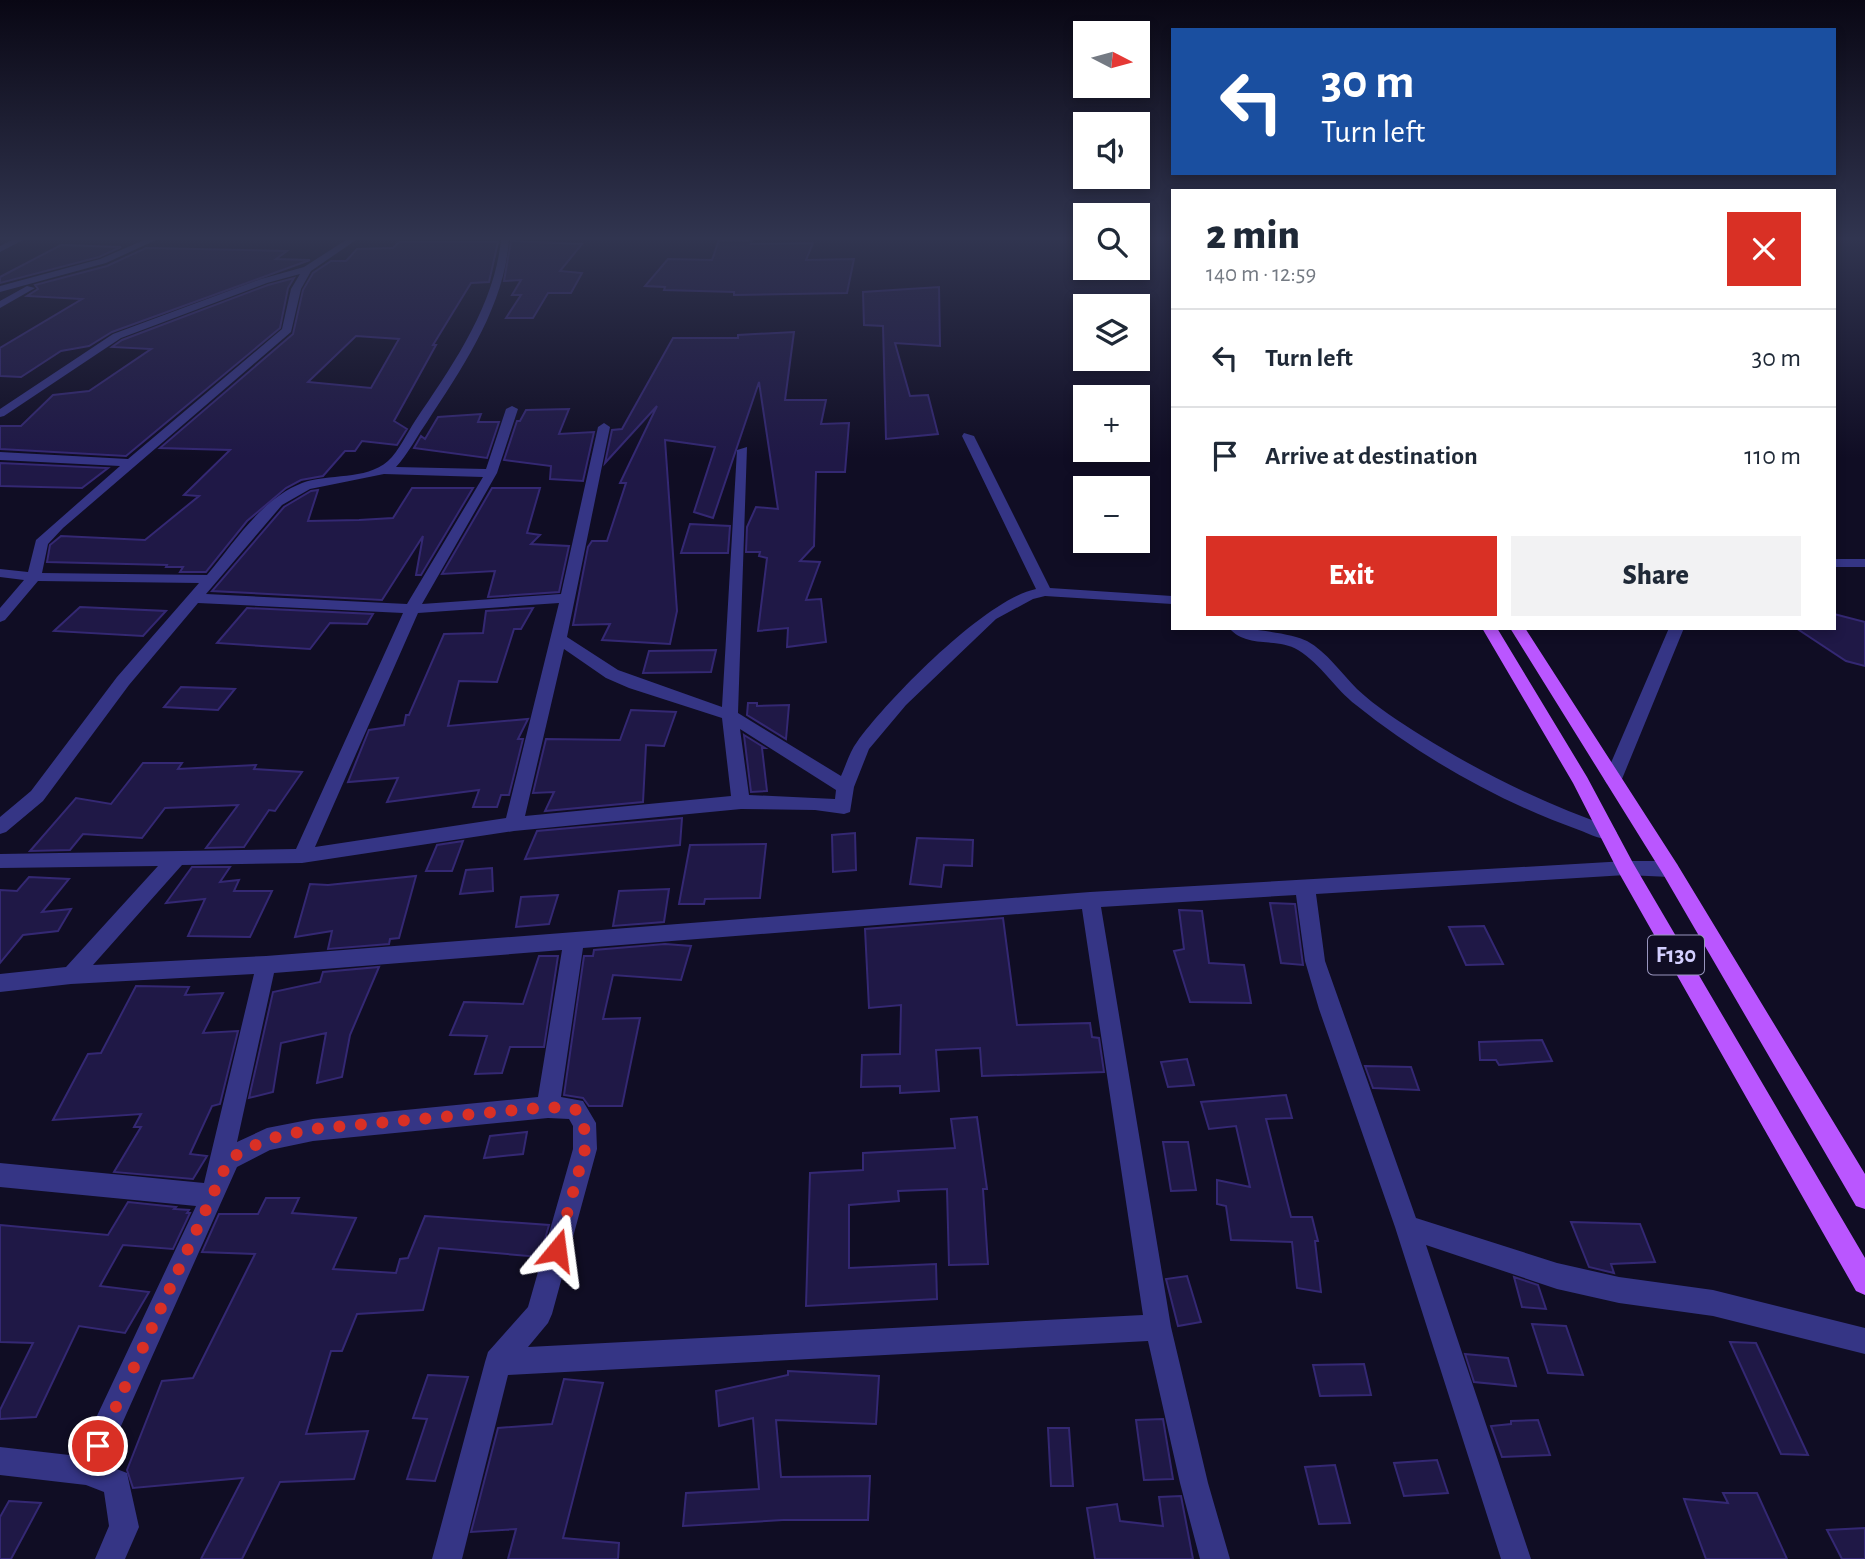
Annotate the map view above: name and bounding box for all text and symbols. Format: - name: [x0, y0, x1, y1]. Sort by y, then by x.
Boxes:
- north arrow: [1073, 21, 1150, 98]
- map controls: [1073, 21, 1150, 553]
- icon: left: [1206, 56, 1297, 147]
- text: 30 m: [1321, 58, 1415, 107]
- button: sound: [1073, 112, 1150, 189]
- text: Turn left: [1321, 116, 1425, 148]
- button: search: [1073, 203, 1150, 280]
- button: close: [1727, 212, 1801, 286]
- text: 2 min: [1206, 214, 1300, 256]
- text: 140 m · 12:59: [1206, 263, 1316, 286]
- button: layers: [1073, 294, 1150, 371]
- icon: left: [1206, 339, 1244, 377]
- text: Turn left: [1265, 345, 1353, 371]
- text: 30 m: [1751, 345, 1801, 371]
- button: +: [1073, 385, 1150, 462]
- icon: arrive: [1206, 437, 1244, 475]
- text: Arrive at destination: [1265, 443, 1478, 469]
- text: 110 m: [1744, 443, 1801, 469]
- button: −: [1073, 476, 1150, 553]
- button: Exit: [1206, 536, 1497, 616]
- button: Share: [1511, 536, 1801, 616]
- road number: F130: [1648, 936, 1704, 974]
- position arrow: [520, 1213, 594, 1287]
- pin: [68, 1416, 128, 1476]
- icon: arrive: [79, 1427, 117, 1465]

